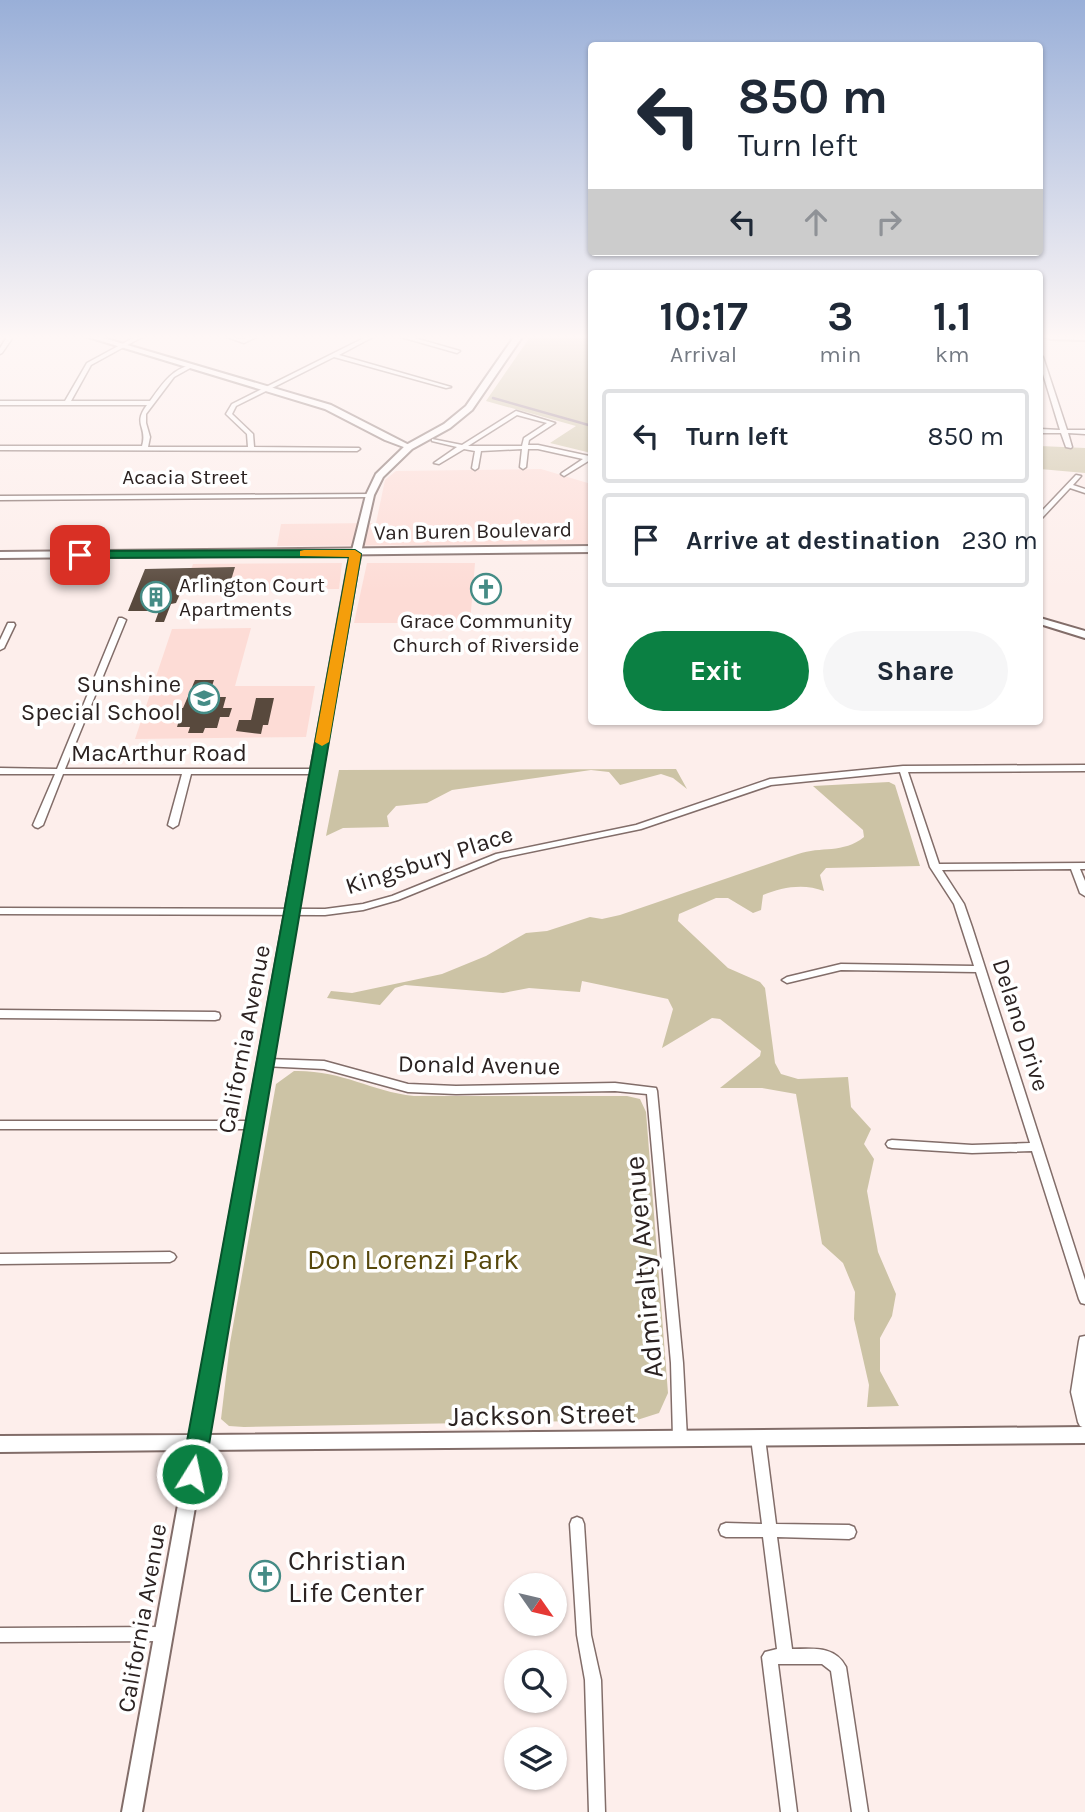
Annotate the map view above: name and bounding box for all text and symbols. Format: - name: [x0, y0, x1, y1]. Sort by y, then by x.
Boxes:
- text: 850 m: [738, 68, 888, 125]
- icon: left: [623, 70, 714, 161]
- text: Turn left: [738, 127, 858, 164]
- icon: left: [724, 203, 762, 241]
- icon: ahead: [797, 203, 835, 241]
- icon: right: [870, 203, 908, 241]
- text: 10:17: [659, 291, 748, 341]
- text: 3: [827, 291, 853, 341]
- text: 1.1: [933, 291, 972, 341]
- text: Arrival: [670, 341, 737, 368]
- text: min: [819, 341, 862, 368]
- text: km: [935, 341, 969, 368]
- icon: left: [627, 417, 665, 455]
- text: Turn left: [686, 421, 788, 452]
- text: 850 m: [927, 421, 1004, 452]
- street label: Acacia Street: [122, 465, 248, 489]
- street label: Van Buren Boulevard: [374, 517, 572, 545]
- icon: arrive: [627, 521, 665, 559]
- pin: [50, 525, 110, 585]
- text: Arrive at destination: [686, 525, 940, 556]
- text: 230 m: [961, 525, 1038, 556]
- icon: arrive: [61, 536, 99, 574]
- church icon: Grace Community Church of Riverside: [469, 572, 503, 606]
- place label: Arlington Court Apartments: [179, 573, 325, 621]
- building icon: Arlington Court Apartments: [139, 580, 173, 614]
- place label: Grace Community Church of Riverside: [393, 609, 579, 657]
- button: Exit: [623, 631, 809, 711]
- button: Share: [823, 631, 1008, 711]
- place label: Sunshine Special School: [21, 670, 181, 726]
- school or university icon: Sunshine Special School: [187, 681, 221, 715]
- street label: MacArthur Road: [71, 739, 247, 767]
- street label: Kingsbury Place: [342, 820, 516, 900]
- street label: California Avenue: [212, 942, 276, 1136]
- street label: Delano Drive: [986, 955, 1056, 1095]
- street label: Donald Avenue: [398, 1050, 560, 1080]
- street label: Admiralty Avenue: [617, 1154, 670, 1379]
- park label: Don Lorenzi Park: [307, 1243, 519, 1276]
- street label: Jackson Street: [448, 1396, 636, 1433]
- position arrow: [155, 1437, 229, 1511]
- street label: California Avenue: [112, 1521, 172, 1715]
- place label: Christian Life Center: [288, 1544, 424, 1609]
- church icon: Christian Life Center: [248, 1559, 282, 1593]
- north arrow: [504, 1573, 567, 1636]
- map controls: [504, 1573, 567, 1790]
- button: search: [504, 1650, 567, 1713]
- button: layers: [504, 1727, 567, 1790]

